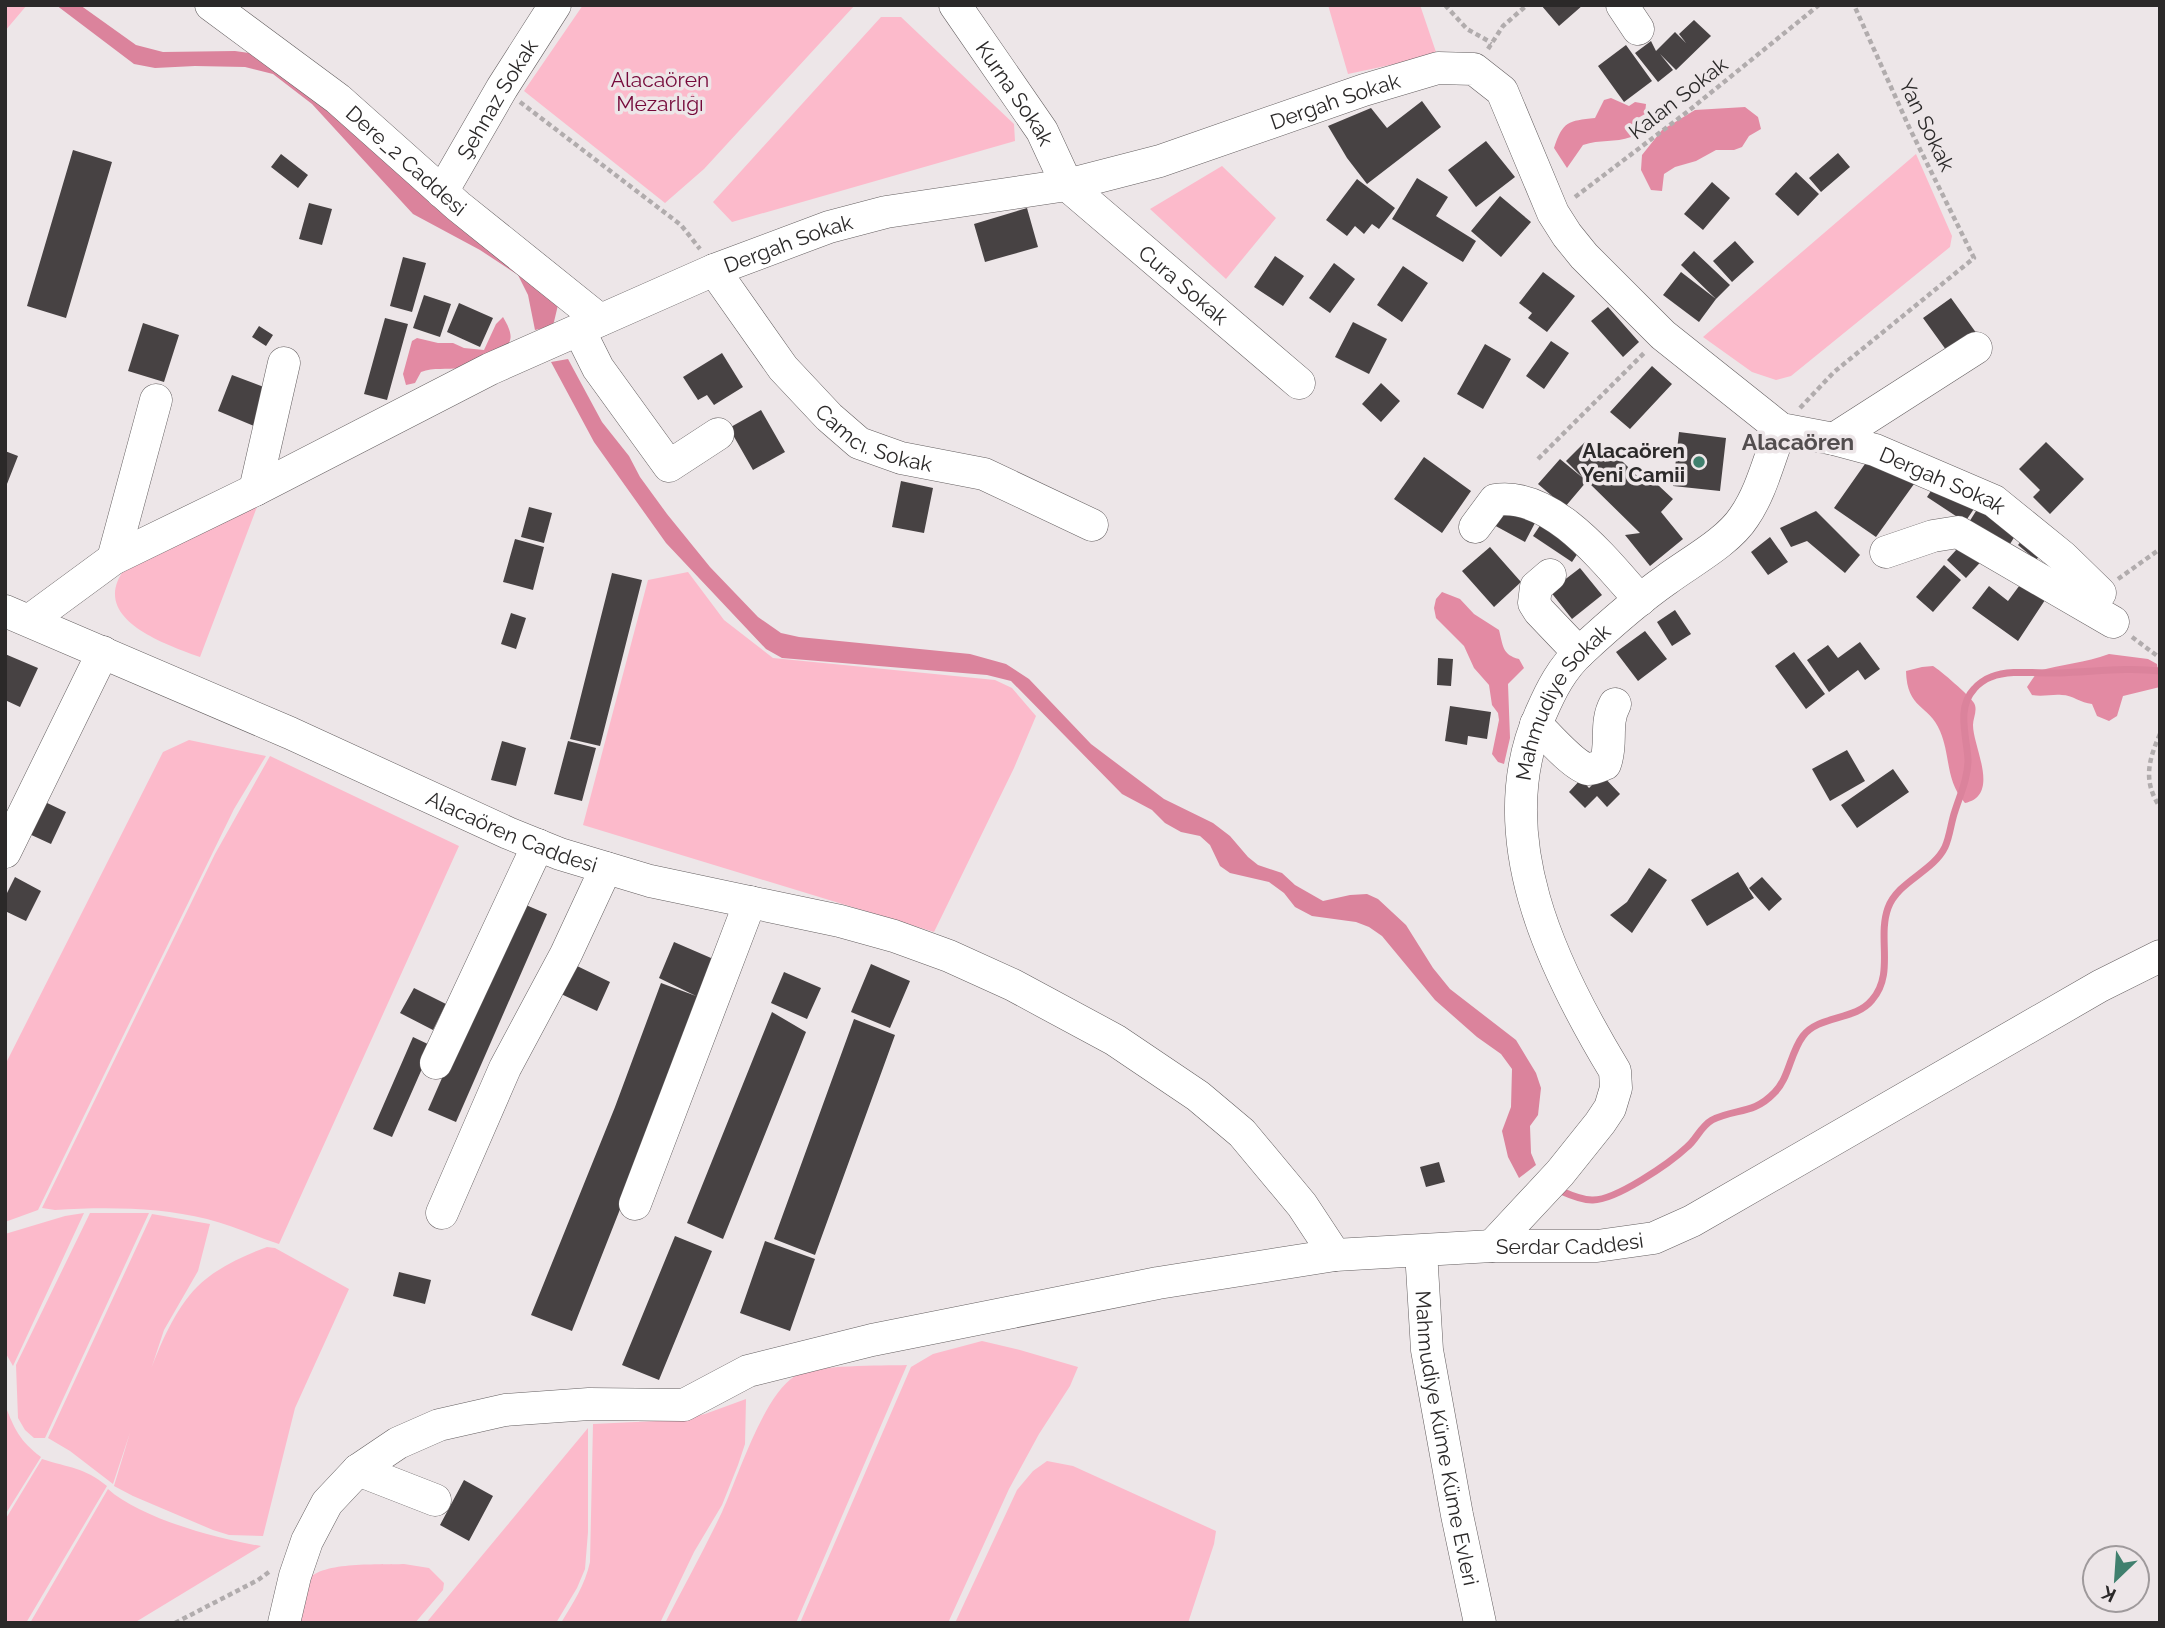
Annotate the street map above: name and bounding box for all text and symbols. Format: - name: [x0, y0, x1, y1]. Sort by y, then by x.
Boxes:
- street label: Şehnaz Sokak: [451, 34, 543, 163]
- street label: Kurna Sokak: [971, 36, 1059, 149]
- street label: Kalan Sokak: [1624, 52, 1732, 144]
- park label: Alacaören Mezarlığı: [611, 67, 709, 116]
- street label: Dergah Sokak: [1267, 68, 1403, 134]
- street label: Yan Sokak: [1894, 75, 1960, 175]
- street label: Dere_2 Caddesi: [341, 100, 472, 221]
- street label: Dergah Sokak: [720, 209, 855, 278]
- street label: Cura Sokak: [1134, 239, 1234, 330]
- street label: Camcı. Sokak: [810, 398, 934, 476]
- district label: Alacaören: [1742, 428, 1854, 455]
- place label: Alacaören Yeni Camii: [1581, 438, 1685, 487]
- street label: Dergah Sokak: [1876, 441, 2011, 518]
- marker: Alacaören Yeni Camii: [1691, 454, 1707, 470]
- street label: Mahmudiye Sokak: [1510, 618, 1615, 782]
- street label: Alacaören Caddesi: [423, 785, 600, 877]
- street label: Serdar Caddesi: [1496, 1227, 1645, 1259]
- street label: Mahmudiye Küme Küme Evleri: [1411, 1290, 1484, 1588]
- north arrow: [2081, 1544, 2151, 1614]
- text: K: [2098, 1582, 2119, 1607]

